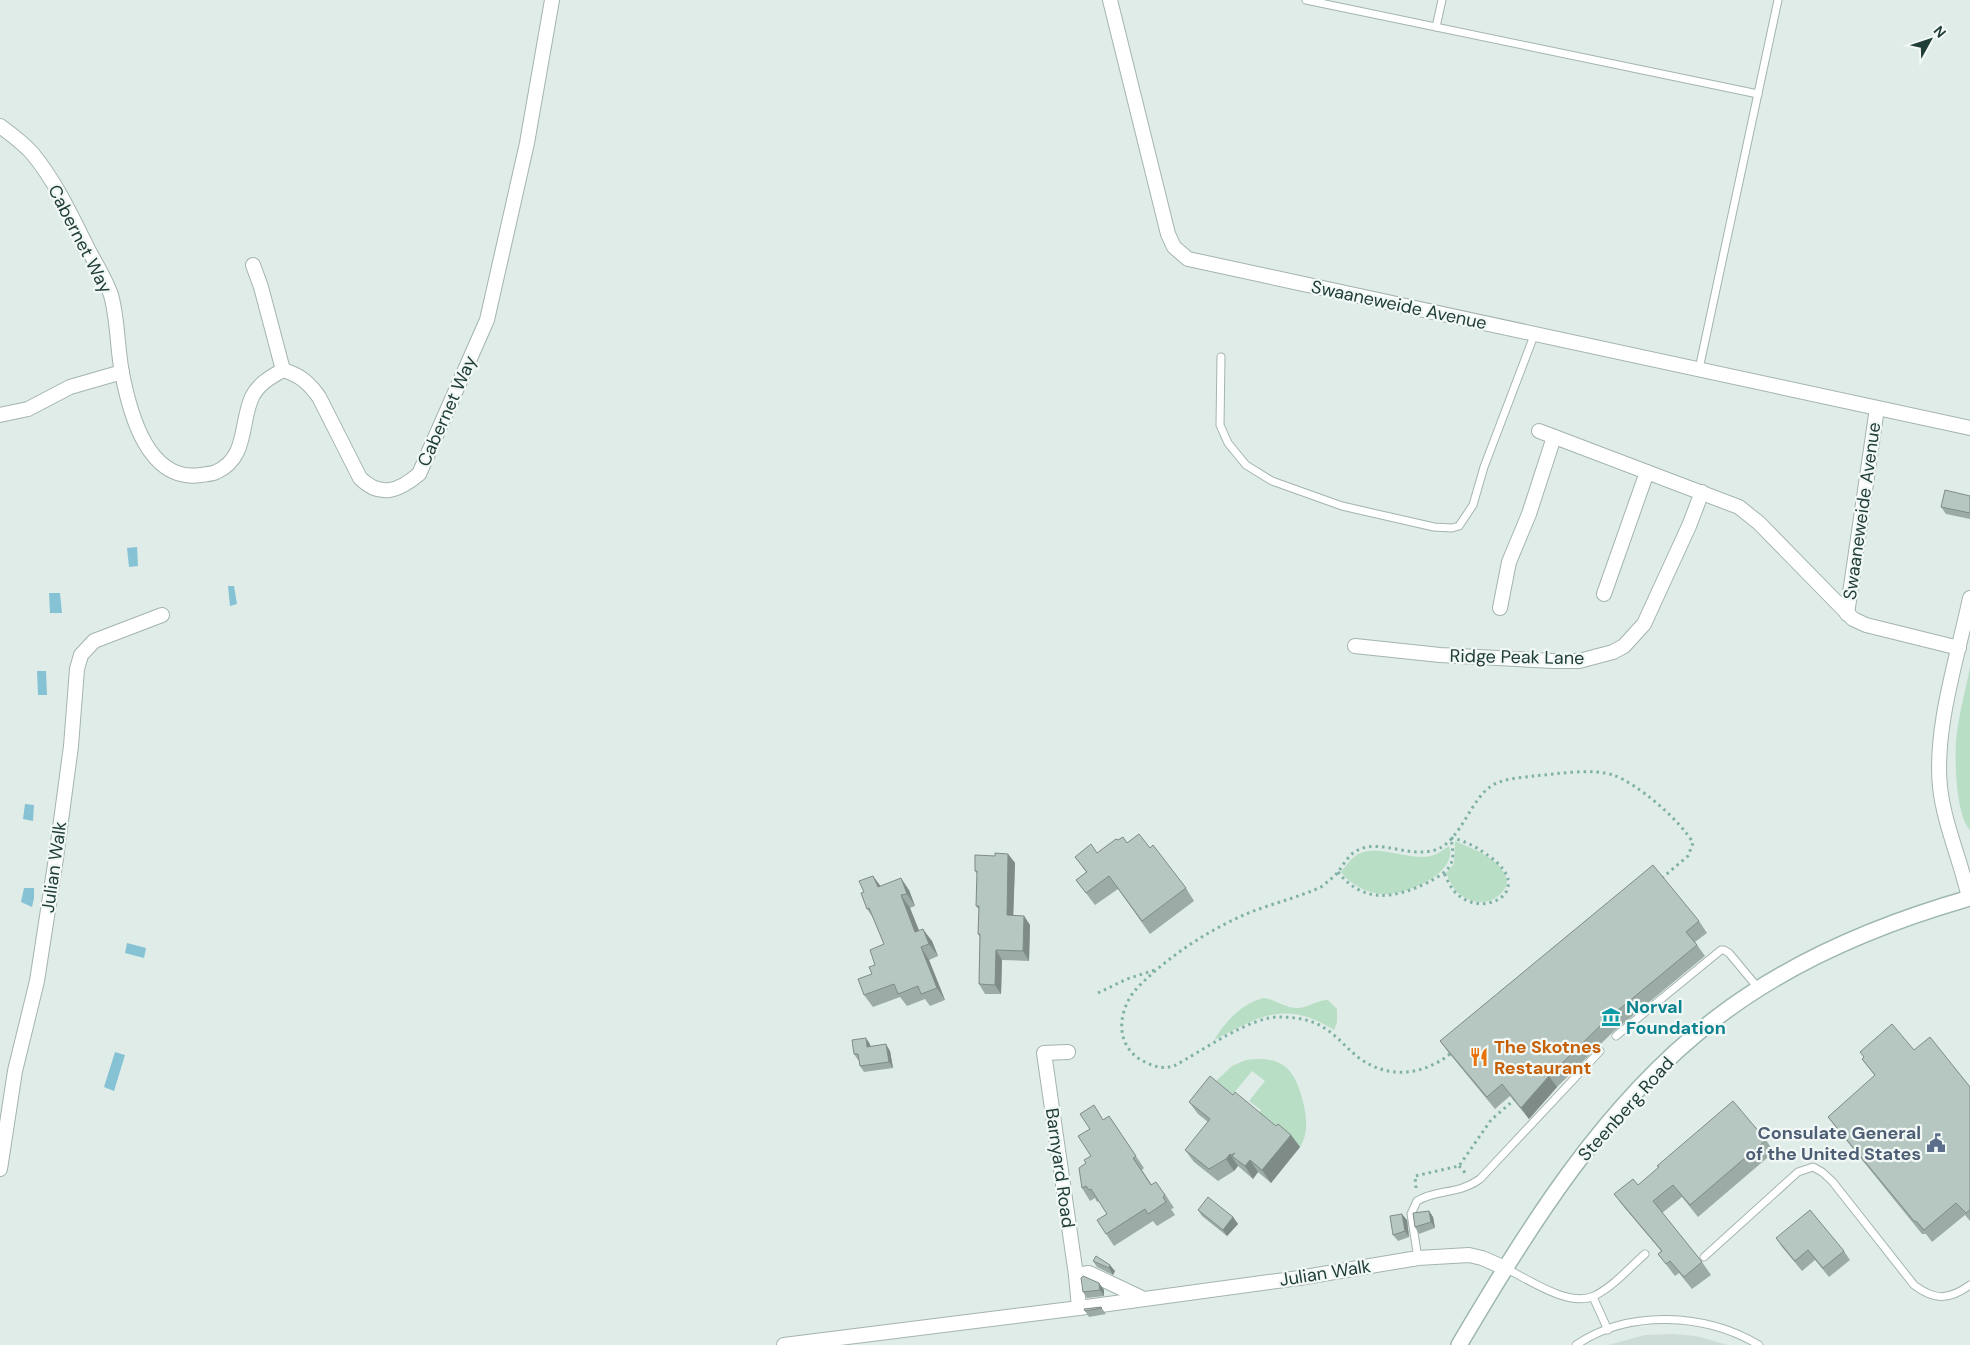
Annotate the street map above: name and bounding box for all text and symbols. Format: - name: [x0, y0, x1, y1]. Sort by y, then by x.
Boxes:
- north arrow: [1905, 15, 1955, 65]
- text: N: [1930, 22, 1950, 41]
- street label: Cabernet Way: [42, 181, 118, 297]
- street label: Swaaneweide Avenue: [1309, 275, 1489, 335]
- street label: Cabernet Way: [412, 352, 482, 470]
- street label: Swaaneweide Avenue: [1838, 421, 1886, 601]
- street label: Ridge Peak Lane: [1449, 644, 1585, 670]
- street label: Julian Walk: [36, 820, 72, 914]
- place label: Norval Foundation: [1626, 995, 1726, 1040]
- museum icon: Norval Foundation: [1600, 1006, 1622, 1028]
- place label: The Skotnes Restaurant: [1494, 1035, 1601, 1080]
- restaurant icon: The Skotnes Restaurant: [1468, 1046, 1490, 1068]
- street label: Steenberg Road: [1573, 1052, 1679, 1166]
- street label: Barnyard Road: [1040, 1106, 1080, 1230]
- place label: Consulate General of the United States: [1745, 1121, 1921, 1166]
- public building icon: Consulate General of the United States: [1925, 1132, 1947, 1154]
- street label: Julian Walk: [1278, 1254, 1372, 1292]

